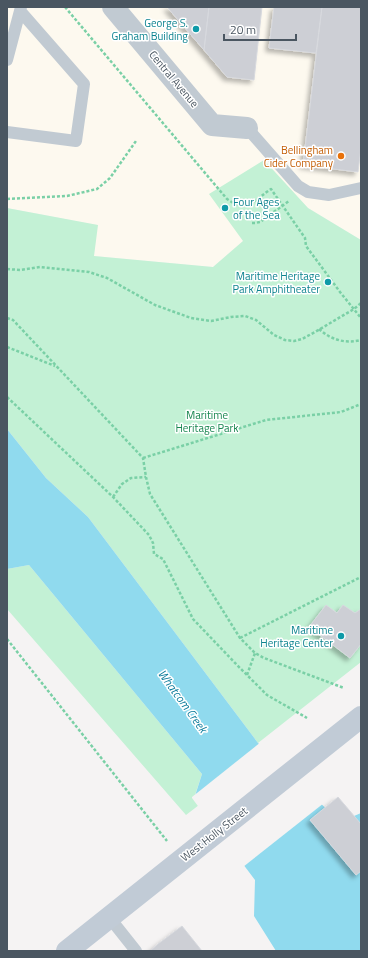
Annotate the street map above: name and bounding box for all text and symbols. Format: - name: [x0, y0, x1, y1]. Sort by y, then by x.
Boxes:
- place label: George S. Graham Building: [112, 15, 188, 44]
- scale bar: [224, 16, 296, 42]
- text: 20 m: [230, 20, 256, 39]
- marker: George S. Graham Building: [191, 24, 201, 34]
- street label: Central Avenue: [145, 47, 203, 111]
- place label: Bellingham Cider Company: [264, 142, 334, 171]
- marker: Bellingham Cider Company: [336, 151, 346, 161]
- place label: Four Ages of the Sea: [233, 194, 280, 223]
- marker: Four Ages of the Sea: [220, 203, 230, 213]
- place label: Maritime Heritage Park Amphitheater: [233, 268, 320, 297]
- marker: Maritime Heritage Park Amphitheater: [323, 277, 333, 287]
- park label: Maritime Heritage Park: [175, 407, 239, 436]
- place label: Maritime Heritage Center: [260, 622, 333, 651]
- marker: Maritime Heritage Center: [336, 631, 346, 641]
- water label: Whatcom Creek: [153, 665, 214, 738]
- street label: West Holly Street: [177, 803, 251, 865]

